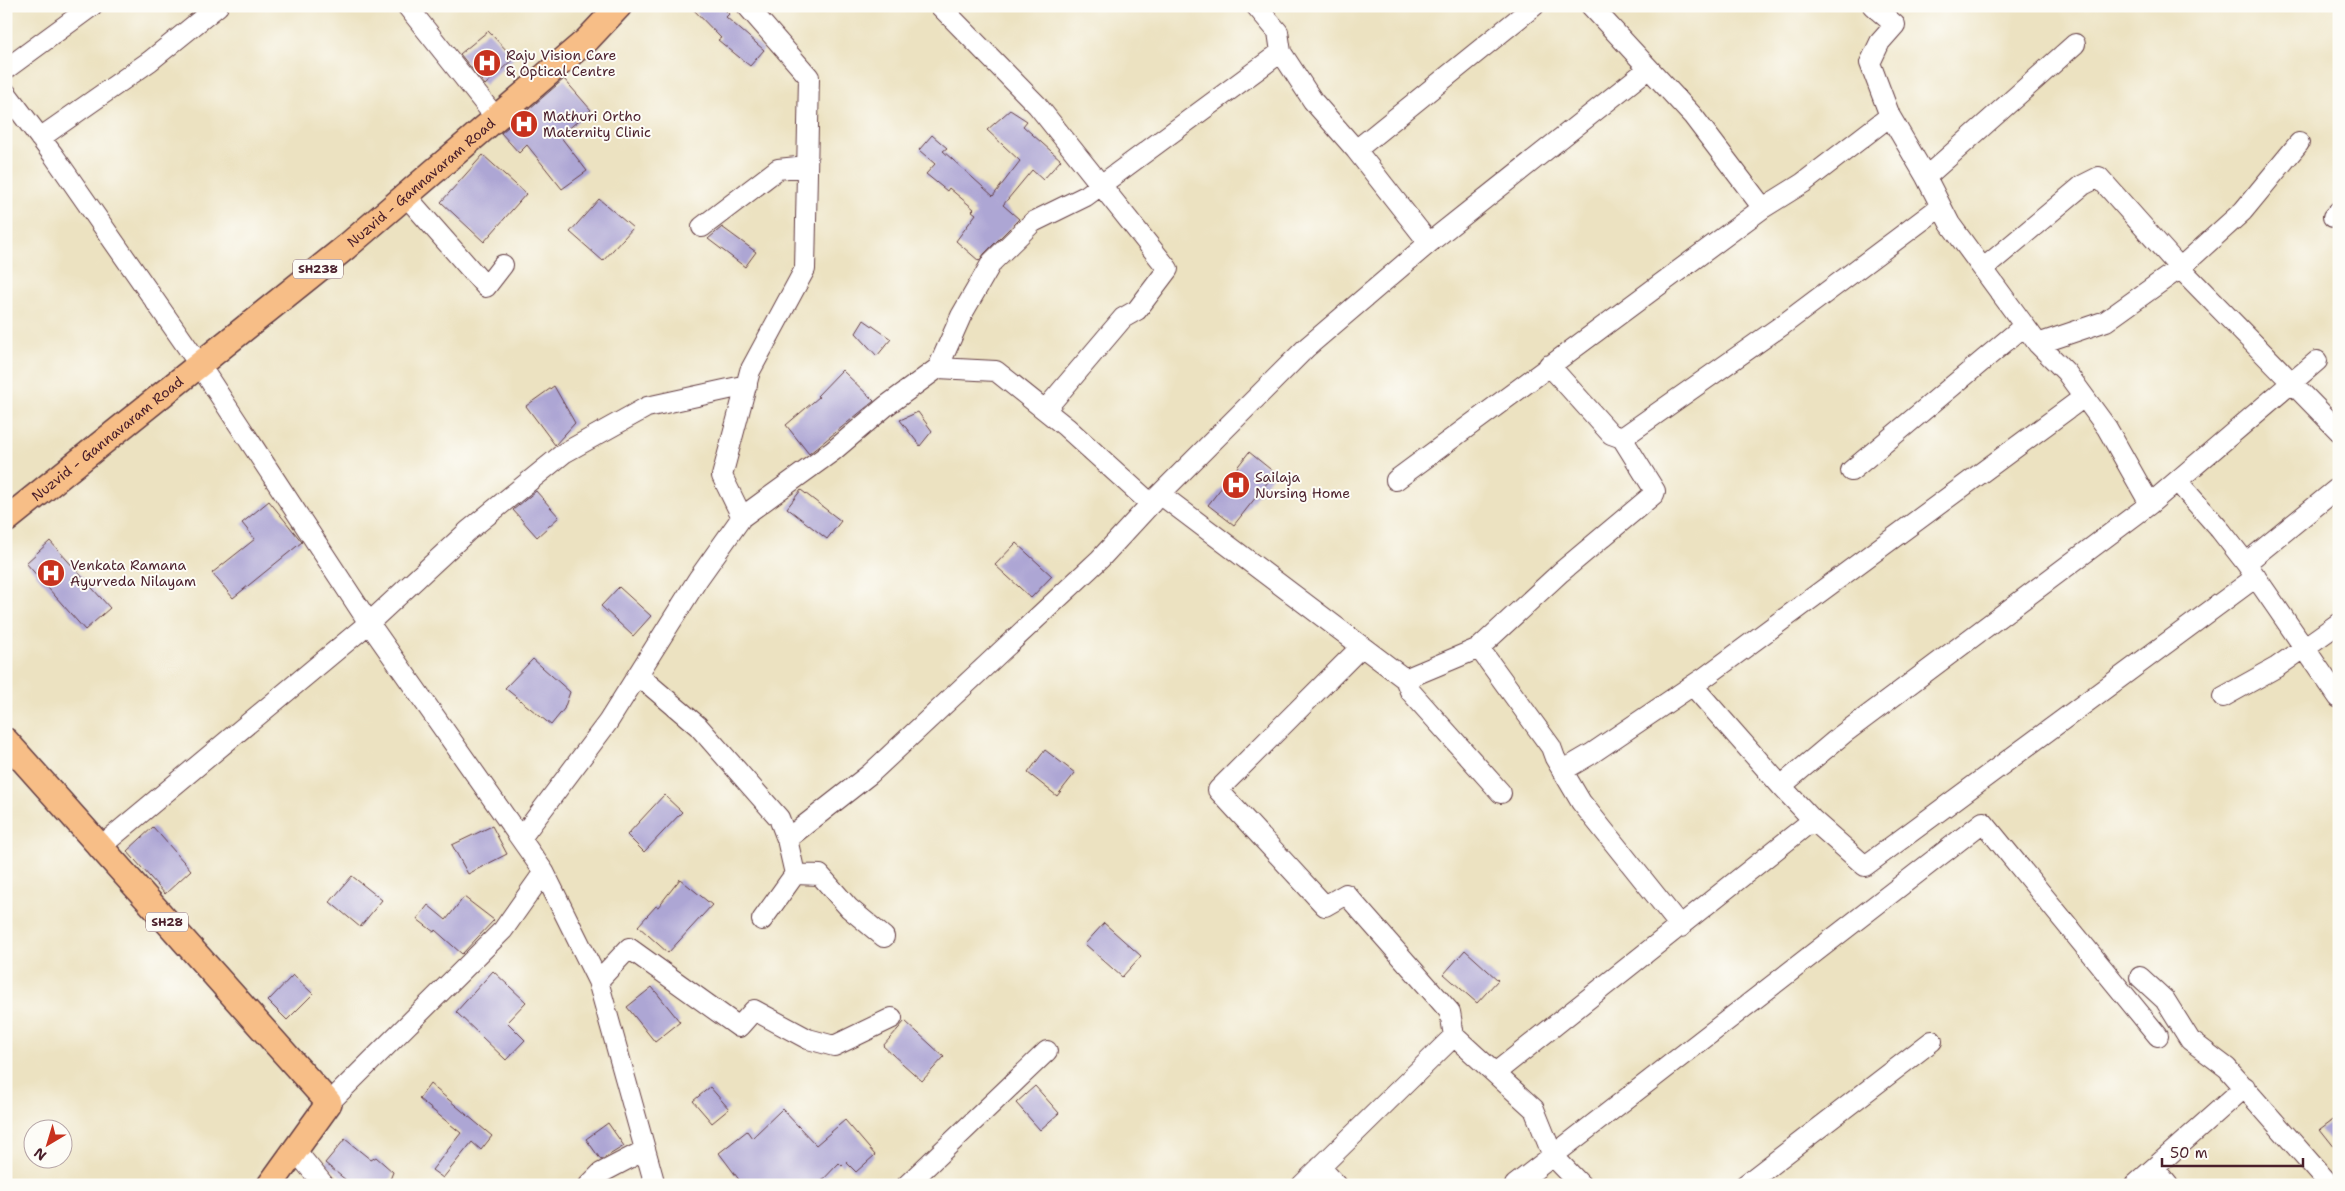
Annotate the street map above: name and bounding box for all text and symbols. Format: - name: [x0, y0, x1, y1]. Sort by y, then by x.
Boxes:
- place label: Raju Vision Care & Optical Centre: [506, 46, 617, 80]
- hospital icon: Raju Vision Care & Optical Centre: [472, 48, 502, 78]
- place label: Mathuri Ortho Maternity Clinic: [543, 107, 651, 141]
- hospital icon: Mathuri Ortho Maternity Clinic: [509, 109, 539, 139]
- street label: Nuzvid - Gannavaram Road: [343, 114, 499, 251]
- road number: SH238: [293, 260, 343, 278]
- street label: Nuzvid - Gannavaram Road: [28, 372, 187, 505]
- place label: Sailaja Nursing Home: [1255, 468, 1350, 502]
- hospital icon: Sailaja Nursing Home: [1221, 470, 1251, 500]
- place label: Venkata Ramana Ayurveda Nilayam: [70, 556, 196, 590]
- hospital icon: Venkata Ramana Ayurveda Nilayam: [36, 558, 66, 588]
- road number: SH28: [146, 912, 188, 932]
- north arrow: [22, 1118, 72, 1168]
- scale bar: [2162, 1136, 2304, 1168]
- text: 50 m: [2170, 1143, 2208, 1163]
- text: N: [30, 1144, 50, 1165]

